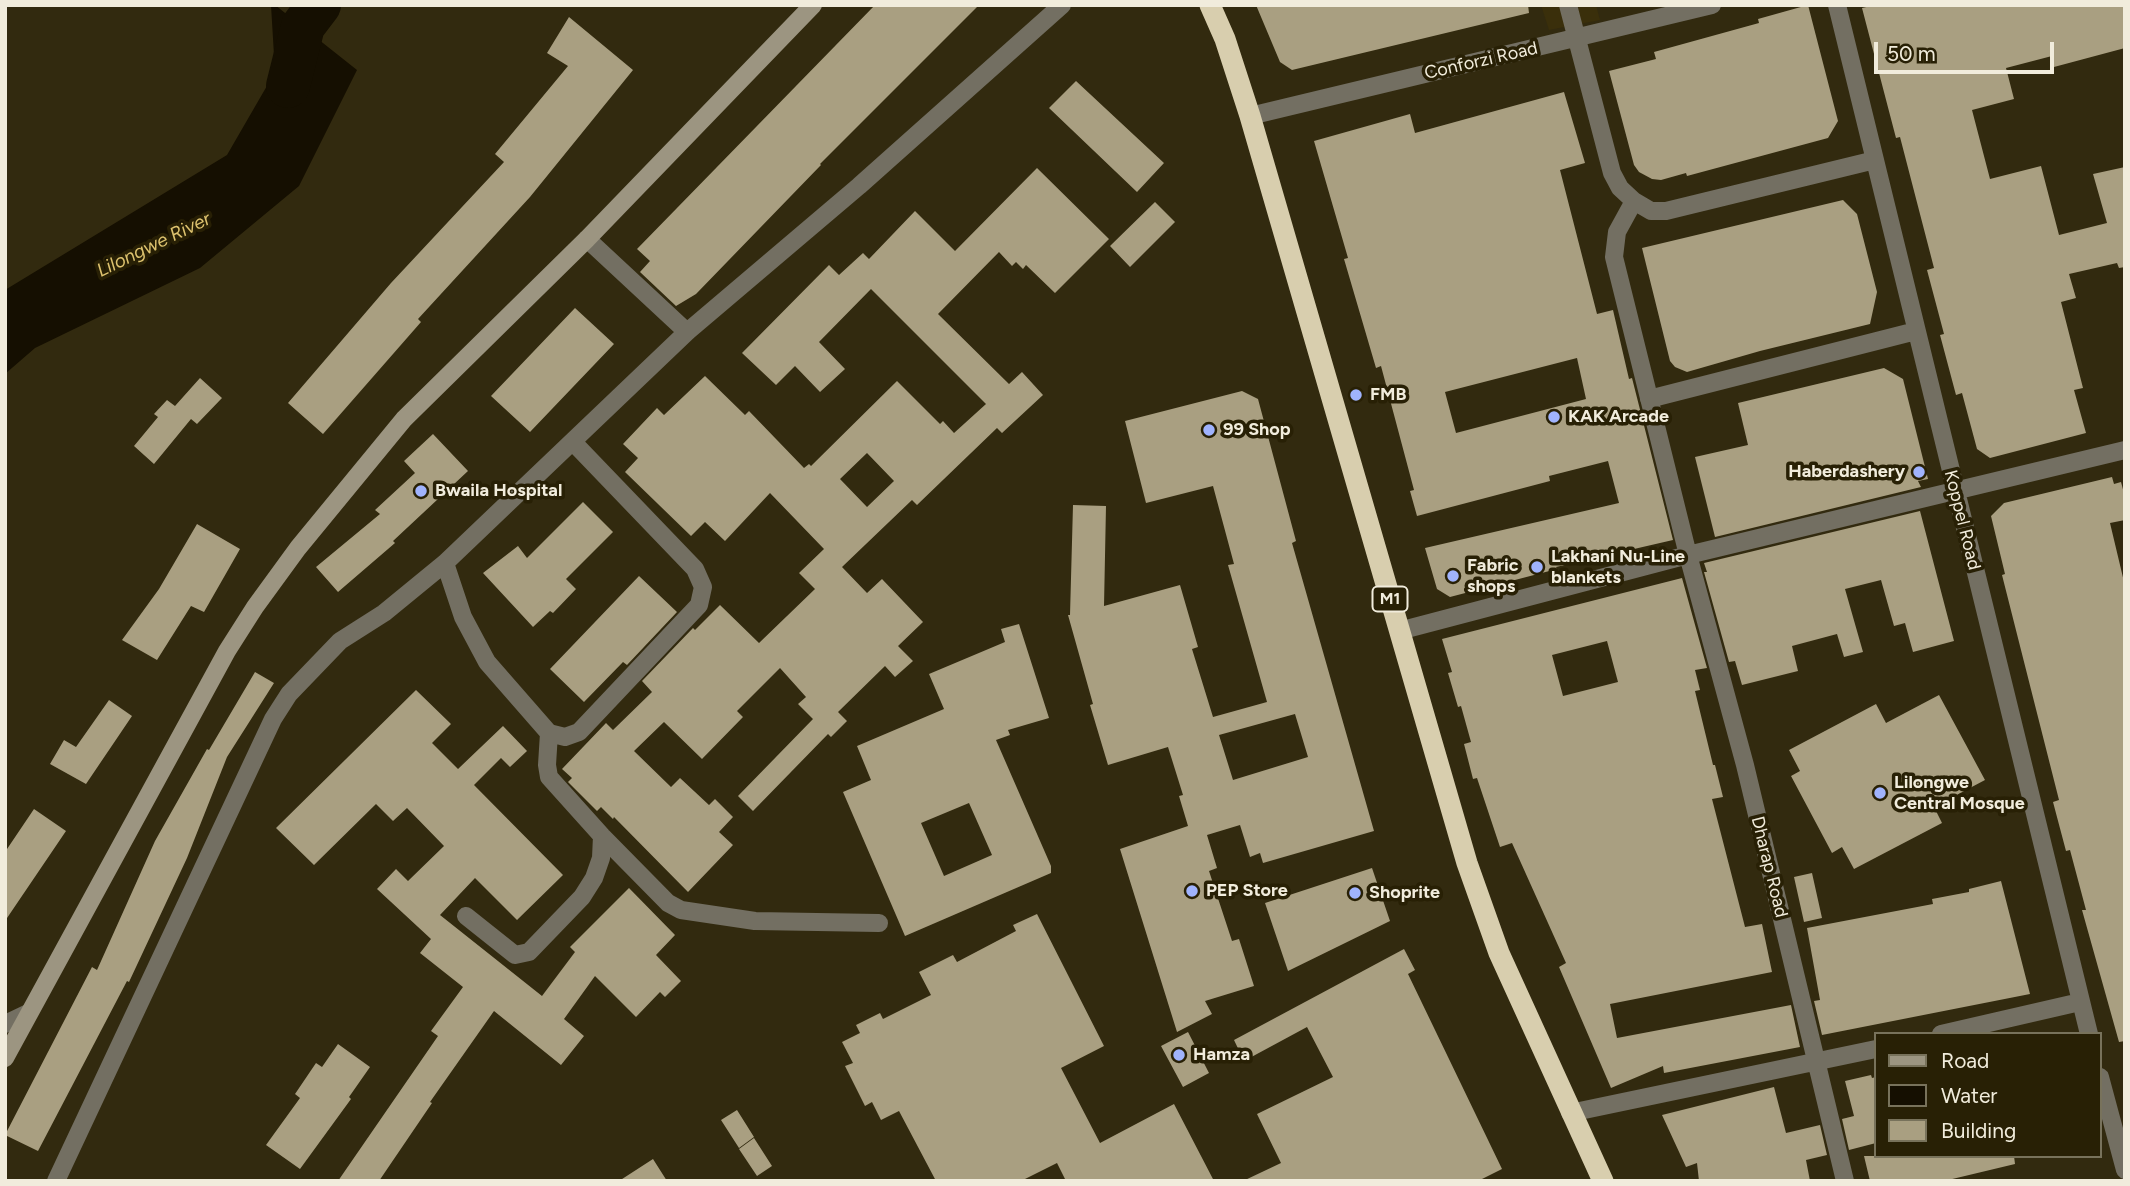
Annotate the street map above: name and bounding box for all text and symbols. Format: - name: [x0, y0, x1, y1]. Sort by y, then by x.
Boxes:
- scale bar: [1878, 28, 2058, 72]
- street label: Conforzi Road: [1422, 37, 1540, 85]
- text: 50 m: [1887, 41, 1936, 66]
- water label: Lilongwe River: [93, 208, 215, 282]
- place label: FMB: [1370, 384, 1406, 406]
- marker: FMB: [1348, 387, 1364, 403]
- place label: KAK Arcade: [1568, 406, 1669, 428]
- marker: KAK Arcade: [1546, 409, 1562, 425]
- place label: 99 Shop: [1223, 419, 1291, 441]
- marker: 99 Shop: [1201, 422, 1217, 438]
- place label: Haberdashery: [1788, 461, 1905, 483]
- marker: Haberdashery: [1911, 464, 1927, 480]
- street label: Koppel Road: [1939, 468, 1985, 572]
- place label: Bwaila Hospital: [435, 480, 562, 502]
- marker: Bwaila Hospital: [413, 483, 429, 499]
- place label: Lakhani Nu-Line blankets: [1551, 546, 1685, 588]
- place label: Fabric shops: [1467, 555, 1519, 598]
- marker: Lakhani Nu-Line blankets: [1529, 559, 1545, 575]
- marker: Fabric shops: [1445, 568, 1461, 584]
- road number: M1: [1372, 586, 1408, 612]
- place label: Lilongwe Central Mosque: [1894, 772, 2025, 814]
- marker: Lilongwe Central Mosque: [1872, 785, 1888, 801]
- street label: Dharap Road: [1746, 814, 1792, 920]
- place label: PEP Store: [1206, 880, 1288, 902]
- place label: Shoprite: [1369, 882, 1440, 904]
- marker: PEP Store: [1184, 883, 1200, 899]
- marker: Shoprite: [1347, 885, 1363, 901]
- legend: [1874, 1032, 2102, 1158]
- place label: Hamza: [1193, 1044, 1250, 1066]
- marker: Hamza: [1171, 1047, 1187, 1063]
- text: Road: [1941, 1048, 1989, 1073]
- text: Water: [1941, 1083, 1997, 1108]
- text: Building: [1941, 1118, 2016, 1143]

